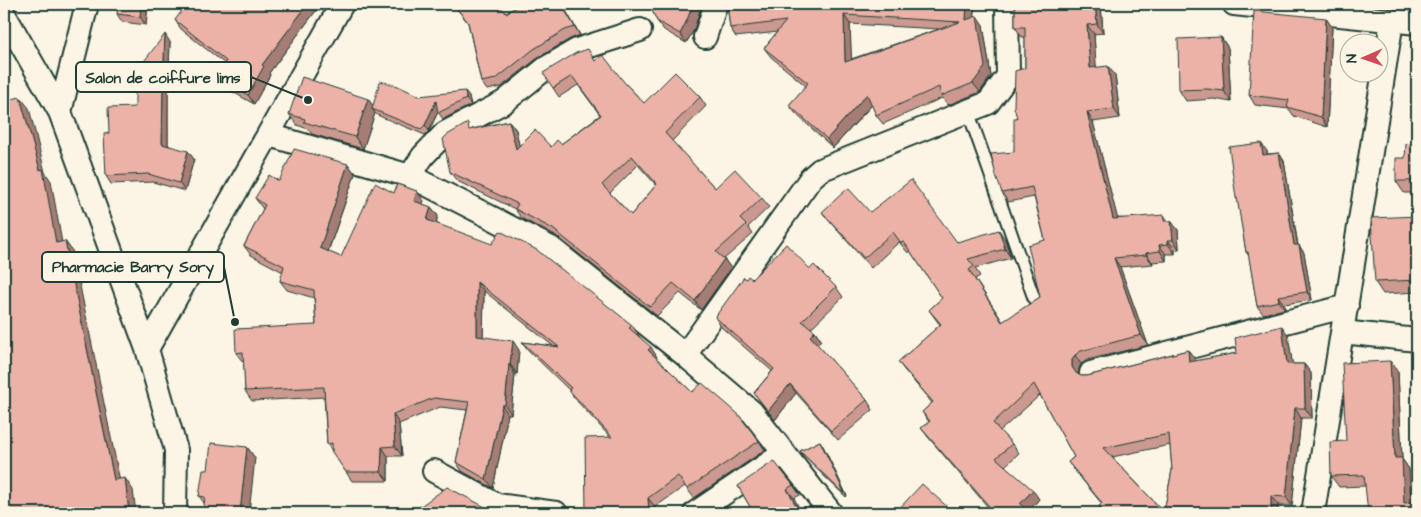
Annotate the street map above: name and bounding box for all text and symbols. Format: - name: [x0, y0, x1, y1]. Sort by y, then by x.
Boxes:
- north arrow: [1338, 32, 1388, 82]
- text: N: [1342, 53, 1362, 63]
- callout: Salon de coiffure lims: [76, 62, 251, 92]
- text: Salon de coiffure lims: [84, 68, 241, 89]
- callout: Pharmacie Barry Sory: [42, 252, 224, 282]
- text: Pharmacie Barry Sory: [52, 257, 215, 279]

